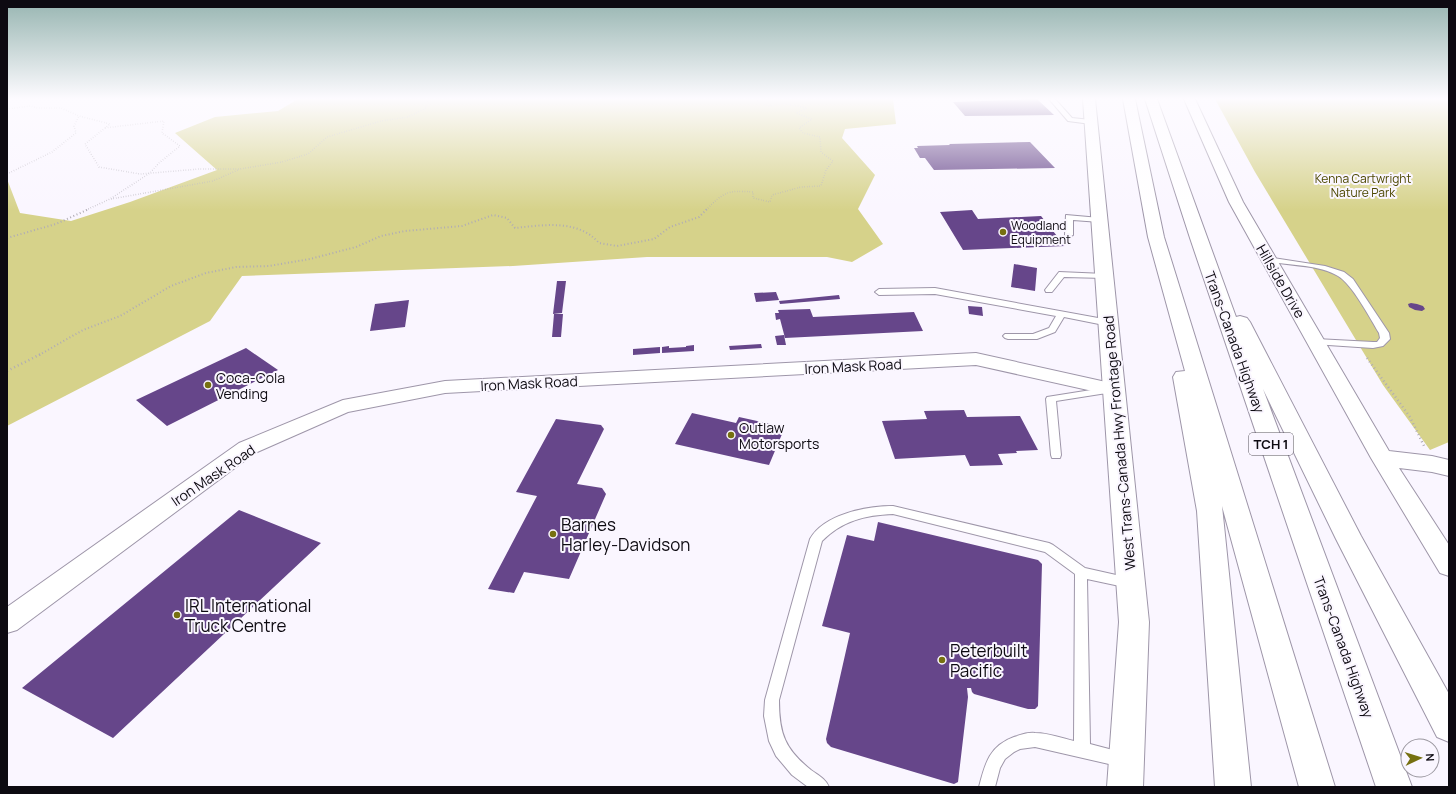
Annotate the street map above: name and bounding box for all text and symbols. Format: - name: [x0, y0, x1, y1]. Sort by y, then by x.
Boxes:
- park label: Kenna Cartwright Nature Park: [1315, 170, 1411, 201]
- place label: Woodland Equipment: [1011, 217, 1071, 248]
- marker: Woodland Equipment: [998, 227, 1008, 237]
- street label: Hillside Drive: [1252, 241, 1310, 321]
- street label: Trans-Canada Highway: [1201, 269, 1270, 416]
- street label: West Trans-Canada Hwy Frontage Road: [1098, 315, 1140, 571]
- street label: Iron Mask Road: [804, 354, 902, 378]
- place label: Coca-Cola Vending: [216, 368, 285, 403]
- street label: Iron Mask Road: [480, 371, 578, 395]
- marker: Coca-Cola Vending: [203, 380, 213, 390]
- place label: Outlaw Motorsports: [739, 418, 819, 453]
- marker: Outlaw Motorsports: [726, 430, 736, 440]
- road number: TCH 1: [1249, 433, 1293, 455]
- street label: Iron Mask Road: [167, 440, 259, 510]
- place label: Barnes Harley-Davidson: [561, 513, 690, 556]
- marker: Barnes Harley-Davidson: [548, 529, 558, 539]
- street label: Trans-Canada Highway: [1310, 574, 1379, 721]
- place label: IRL International Truck Centre: [185, 594, 311, 637]
- marker: IRL International Truck Centre: [172, 610, 182, 620]
- place label: Peterbuilt Pacific: [950, 639, 1028, 682]
- marker: Peterbuilt Pacific: [937, 655, 947, 665]
- north arrow: [1400, 738, 1440, 778]
- text: N: [1423, 753, 1438, 762]

